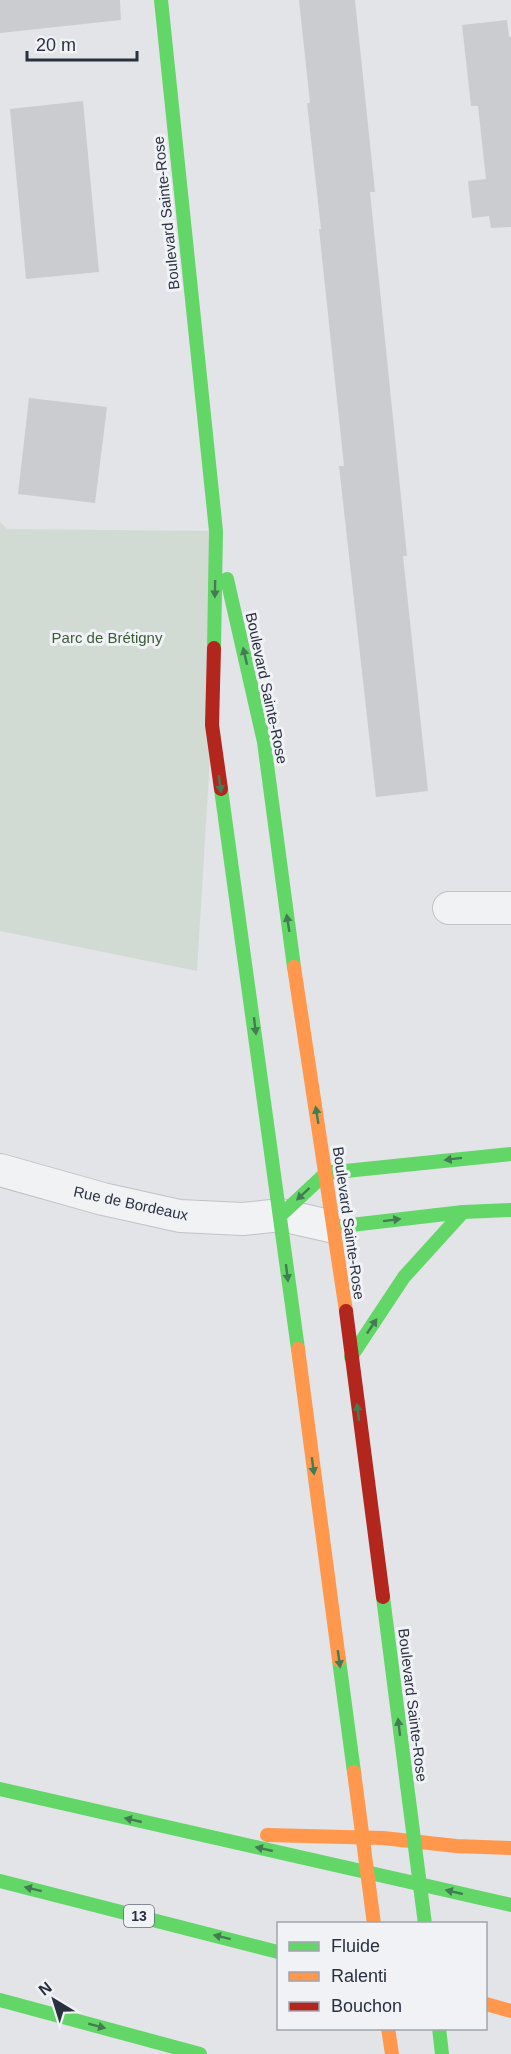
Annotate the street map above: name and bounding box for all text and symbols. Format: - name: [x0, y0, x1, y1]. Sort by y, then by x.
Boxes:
- scale bar: [27, 24, 136, 62]
- text: 20 m: [36, 35, 76, 55]
- street label: Boulevard Sainte-Rose: [149, 135, 183, 291]
- one-way arrow: [210, 580, 219, 599]
- street label: Boulevard Sainte-Rose: [243, 611, 291, 765]
- park label: Parc de Brétigny: [52, 629, 163, 646]
- one-way arrow: [239, 647, 249, 666]
- one-way arrow: [216, 774, 225, 793]
- one-way arrow: [283, 913, 292, 932]
- one-way arrow: [250, 1016, 260, 1035]
- one-way arrow: [312, 1106, 321, 1125]
- street label: Boulevard Sainte-Rose: [330, 1145, 368, 1301]
- one-way arrow: [443, 1154, 462, 1164]
- street label: Rue de Bordeaux: [72, 1183, 190, 1224]
- one-way arrow: [296, 1187, 311, 1201]
- one-way arrow: [382, 1215, 401, 1225]
- one-way arrow: [282, 1263, 292, 1282]
- one-way arrow: [366, 1318, 377, 1334]
- one-way arrow: [354, 1403, 363, 1422]
- one-way arrow: [308, 1457, 318, 1476]
- street label: Boulevard Sainte-Rose: [395, 1627, 431, 1783]
- one-way arrow: [335, 1650, 344, 1669]
- one-way arrow: [394, 1717, 404, 1736]
- one-way arrow: [124, 1814, 142, 1824]
- one-way arrow: [254, 1844, 273, 1854]
- one-way arrow: [24, 1884, 42, 1894]
- one-way arrow: [444, 1887, 463, 1896]
- road number: 13: [124, 1905, 154, 1927]
- legend: [277, 1922, 487, 2030]
- one-way arrow: [213, 1932, 231, 1942]
- text: Fluide: [331, 1936, 380, 1956]
- text: Ralenti: [331, 1966, 387, 1986]
- north arrow: [24, 1970, 84, 2030]
- text: N: [35, 1978, 55, 1999]
- text: Bouchon: [331, 1996, 402, 2016]
- one-way arrow: [88, 2022, 106, 2032]

